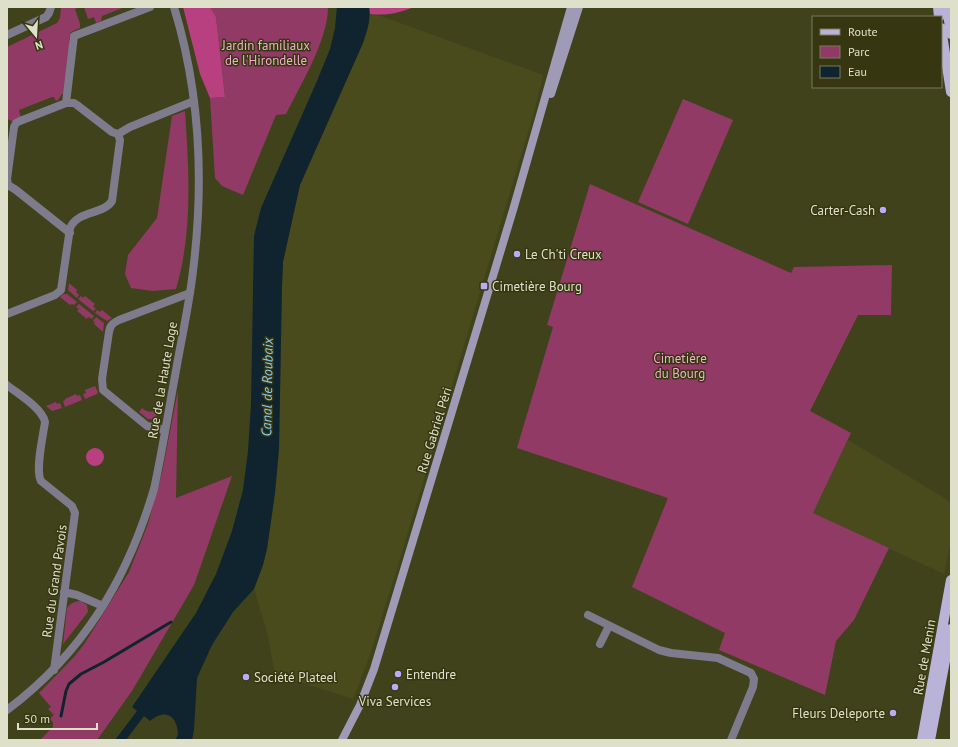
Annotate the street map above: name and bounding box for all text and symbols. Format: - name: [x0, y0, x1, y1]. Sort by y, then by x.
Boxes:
- north arrow: [16, 16, 56, 56]
- legend: [812, 16, 942, 88]
- text: Route: [848, 24, 878, 39]
- park label: Jardin familiaux de l'Hirondelle: [221, 37, 310, 69]
- text: N: [33, 38, 45, 53]
- text: Parc: [848, 44, 870, 59]
- text: Eau: [848, 64, 867, 79]
- place label: Carter-Cash: [810, 202, 875, 219]
- marker: Carter-Cash: [878, 205, 888, 215]
- place label: Le Ch'ti Creux: [525, 246, 602, 263]
- marker: Le Ch'ti Creux: [512, 249, 522, 259]
- place label: Cimetière Bourg: [492, 278, 582, 295]
- marker: Cimetière Bourg: [479, 281, 489, 291]
- street label: Rue de la Haute Loge: [144, 320, 181, 440]
- water label: Canal de Roubaix: [257, 336, 277, 437]
- park label: Cimetière du Bourg: [653, 350, 707, 382]
- street label: Rue Gabriel Péri: [413, 385, 456, 475]
- street label: Rue du Grand Pavois: [38, 524, 71, 639]
- street label: Rue de Menin: [909, 618, 939, 696]
- place label: Entendre: [406, 666, 456, 683]
- place label: Société Plateel: [254, 669, 337, 686]
- marker: Entendre: [393, 669, 403, 679]
- marker: Société Plateel: [241, 672, 251, 682]
- marker: Viva Services: [390, 682, 400, 692]
- place label: Viva Services: [358, 693, 431, 710]
- scale bar: [18, 705, 97, 731]
- place label: Fleurs Deleporte: [792, 705, 885, 722]
- marker: Fleurs Deleporte: [888, 708, 898, 718]
- text: 50 m: [24, 711, 50, 726]

